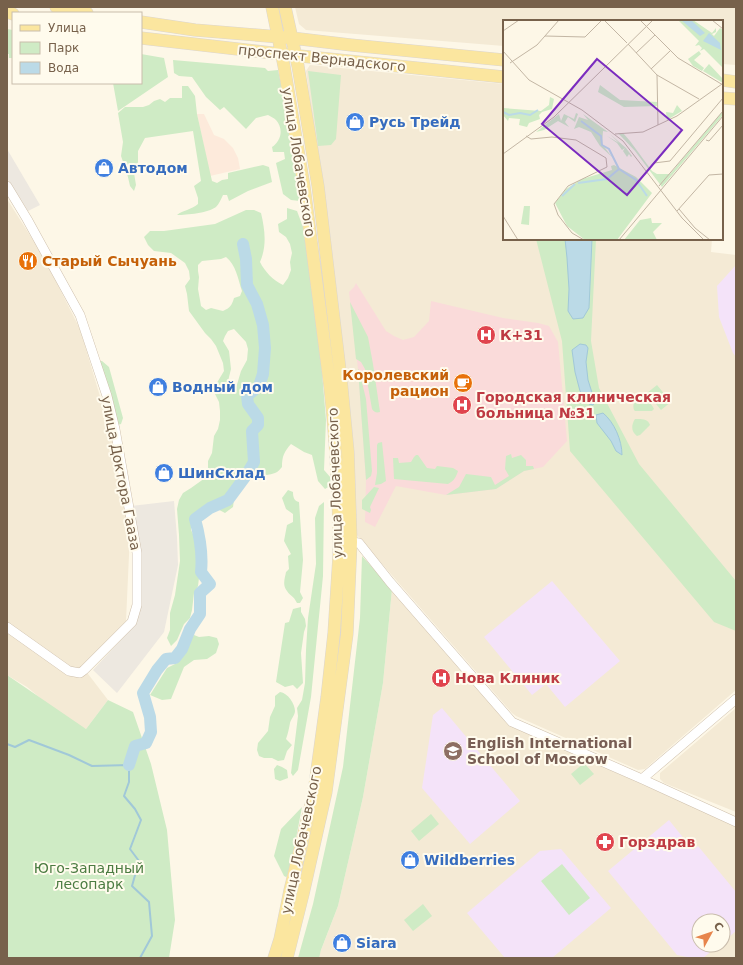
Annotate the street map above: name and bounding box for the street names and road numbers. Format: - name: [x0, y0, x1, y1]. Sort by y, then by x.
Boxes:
- street label: проспект Вернадского: [237, 41, 407, 75]
- street label: улица Лобачевского: [279, 86, 319, 238]
- street label: улица Доктора Гааза: [98, 394, 144, 552]
- street label: улица Лобачевского: [324, 407, 346, 559]
- street label: улица Лобачевского: [277, 764, 325, 916]

